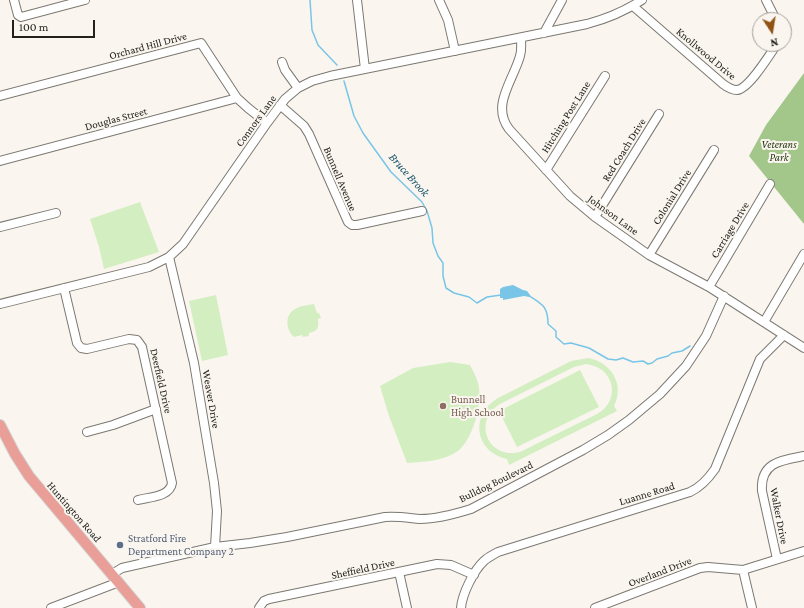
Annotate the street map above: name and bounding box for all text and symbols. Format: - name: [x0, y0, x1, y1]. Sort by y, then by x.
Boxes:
- scale bar: [14, 12, 97, 38]
- north arrow: [752, 12, 792, 52]
- text: 100 m: [19, 20, 48, 34]
- street label: Knollwood Drive: [673, 25, 739, 83]
- street label: Orchard Hill Drive: [108, 29, 188, 63]
- text: N: [769, 36, 779, 49]
- street label: Hitching Post Lane: [539, 79, 593, 155]
- street label: Connors Lane: [233, 93, 279, 149]
- street label: Douglas Street: [83, 104, 149, 134]
- street label: Red Coach Drive: [599, 116, 649, 184]
- park label: Veterans Park: [761, 138, 797, 164]
- street label: Bunnell Avenue: [320, 145, 360, 213]
- water label: Bruce Brook: [386, 150, 432, 200]
- street label: Colonial Drive: [650, 167, 694, 227]
- street label: Johnson Lane: [585, 192, 641, 238]
- street label: Carriage Drive: [708, 199, 752, 261]
- street label: Deerfield Drive: [147, 347, 175, 415]
- street label: Weaver Drive: [199, 369, 223, 429]
- place label: Bunnell High School: [451, 393, 504, 419]
- marker: Bunnell High School: [438, 401, 448, 411]
- street label: Bulldog Boulevard: [457, 458, 535, 506]
- street label: Huntington Road: [44, 479, 104, 545]
- street label: Luanne Road: [618, 479, 676, 509]
- street label: Walker Drive: [767, 487, 791, 545]
- place label: Stratford Fire Department Company 2: [128, 532, 234, 558]
- marker: Stratford Fire Department Company 2: [115, 540, 125, 550]
- street label: Overland Drive: [627, 554, 693, 590]
- street label: Sheffield Drive: [330, 556, 396, 582]

